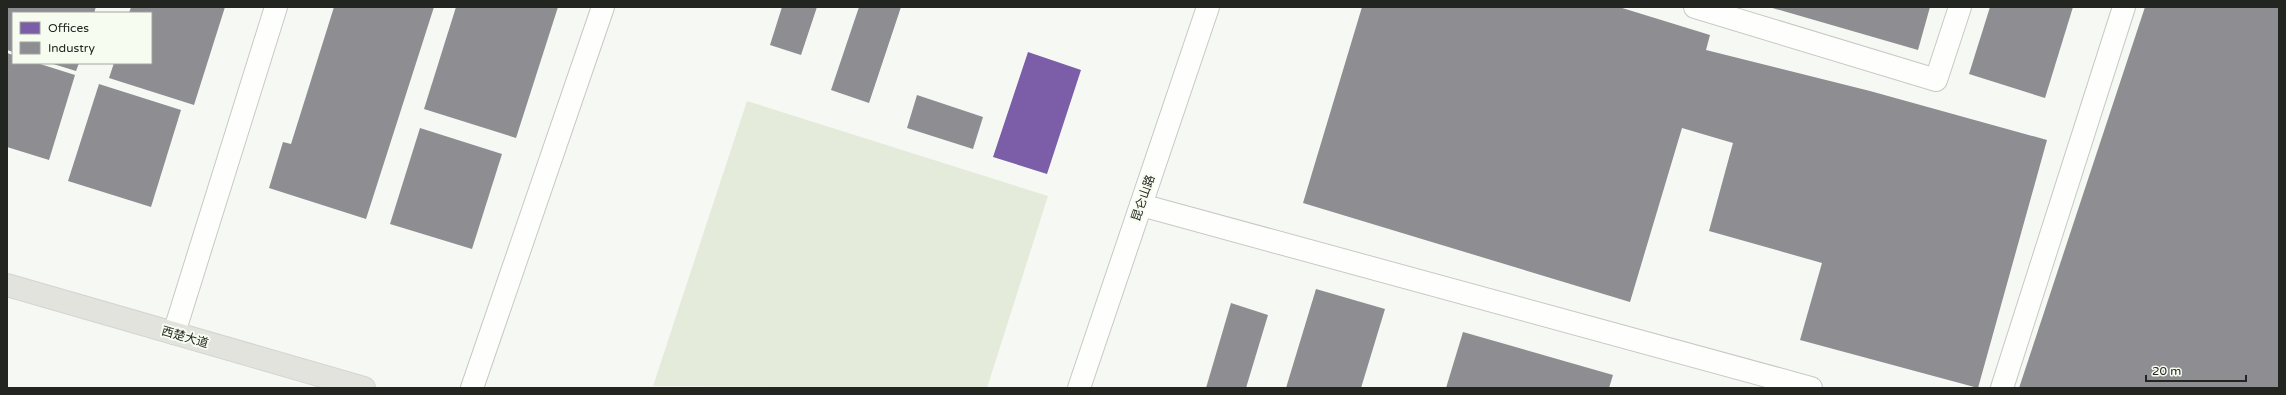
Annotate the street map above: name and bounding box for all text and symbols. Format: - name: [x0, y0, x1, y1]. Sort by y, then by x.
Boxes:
- legend: [12, 12, 152, 64]
- text: Offices: [48, 21, 89, 35]
- text: Industry: [48, 41, 95, 55]
- street label: 昆仑山路: [1129, 173, 1157, 223]
- street label: 西楚大道: [160, 324, 210, 350]
- scale bar: [2146, 357, 2246, 383]
- text: 20 m: [2152, 364, 2181, 378]

